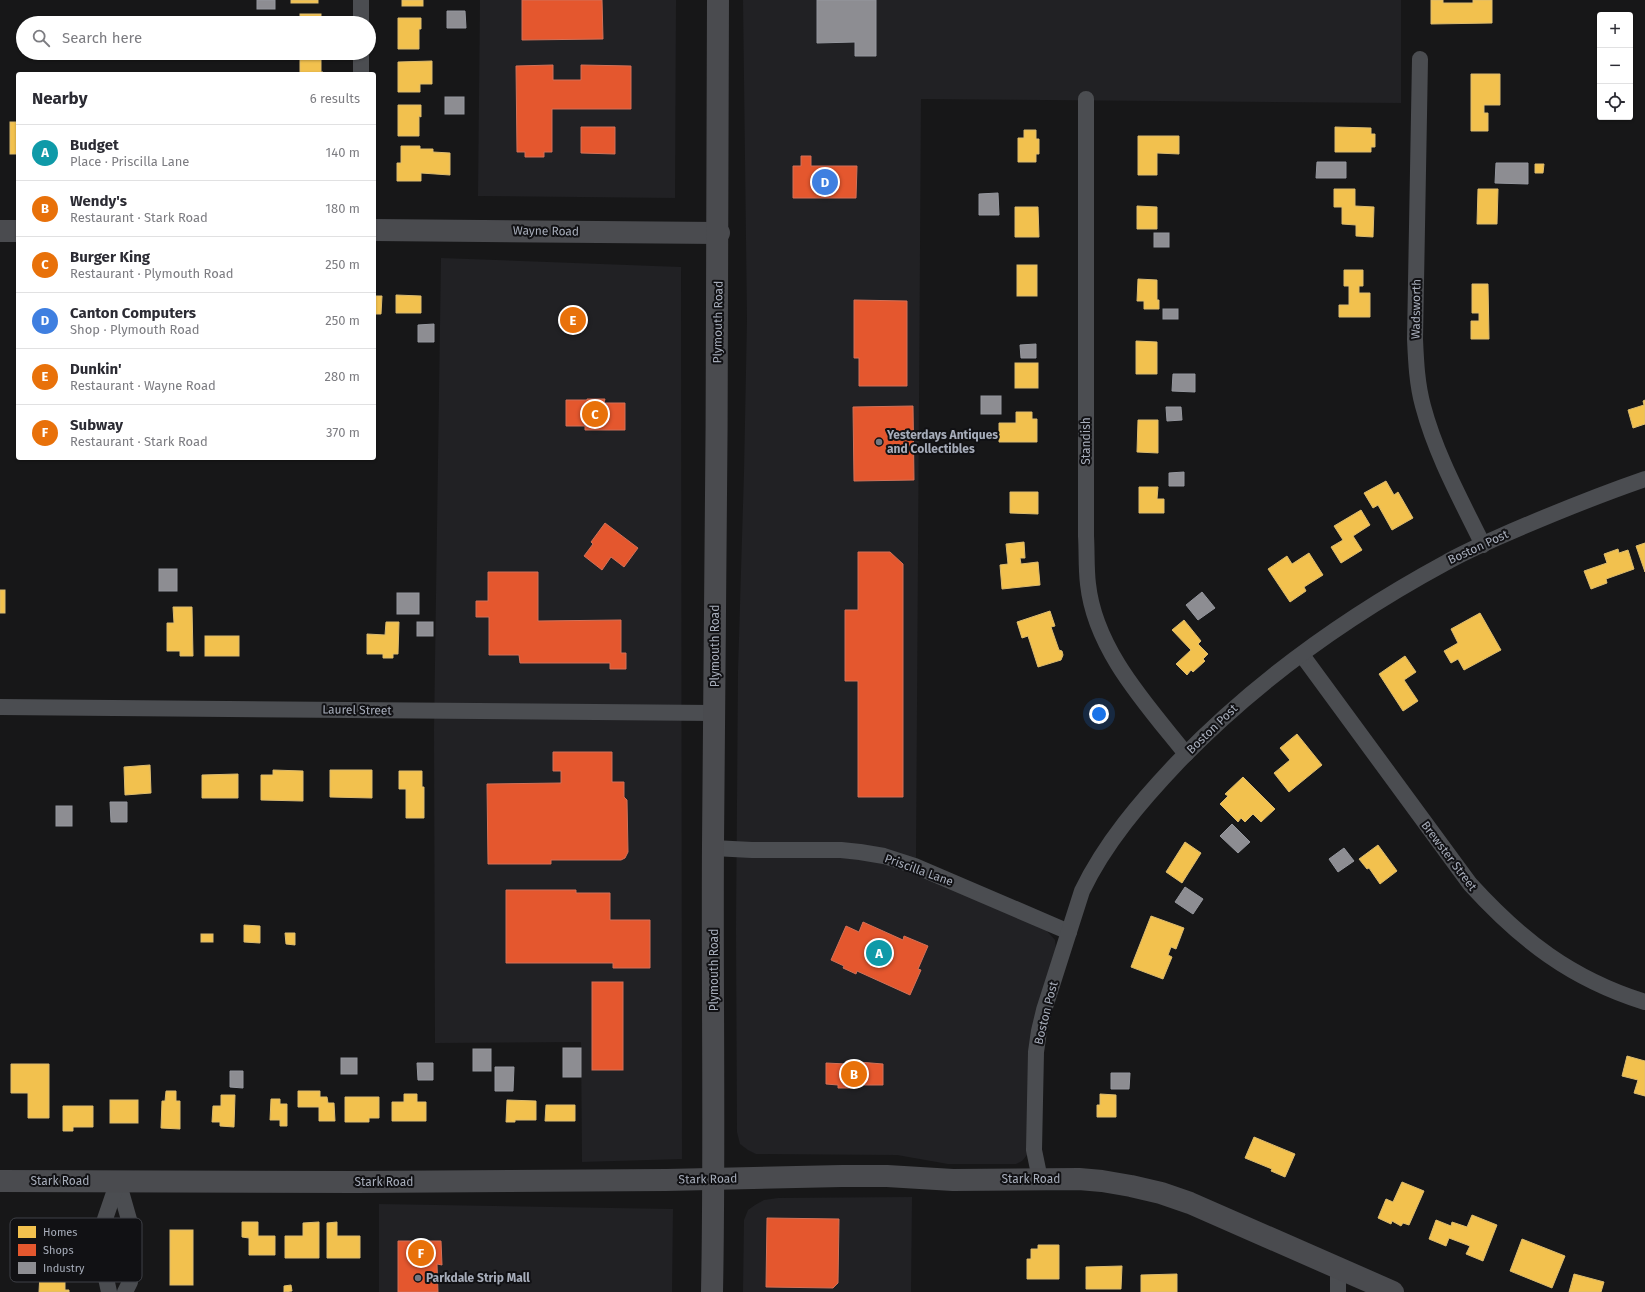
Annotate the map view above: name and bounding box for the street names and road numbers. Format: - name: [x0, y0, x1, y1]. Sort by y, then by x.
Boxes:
- street label: Wayne Road: [513, 223, 579, 239]
- street label: Wadsworth: [1408, 279, 1424, 339]
- street label: Plymouth Road: [710, 281, 726, 363]
- street label: Standish: [1079, 417, 1093, 465]
- street label: Boston Post: [1446, 527, 1511, 567]
- street label: Plymouth Road: [708, 605, 722, 687]
- street label: Boston Post: [1184, 701, 1241, 757]
- street label: Laurel Street: [322, 702, 392, 718]
- street label: Brewster Street: [1418, 818, 1480, 894]
- street label: Priscilla Lane: [883, 851, 955, 889]
- street label: Plymouth Road: [707, 929, 721, 1011]
- street label: Boston Post: [1031, 979, 1061, 1046]
- street label: Stark Road: [678, 1171, 738, 1187]
- street label: Stark Road: [1002, 1172, 1060, 1186]
- street label: Stark Road: [31, 1174, 89, 1188]
- street label: Stark Road: [355, 1175, 413, 1189]

